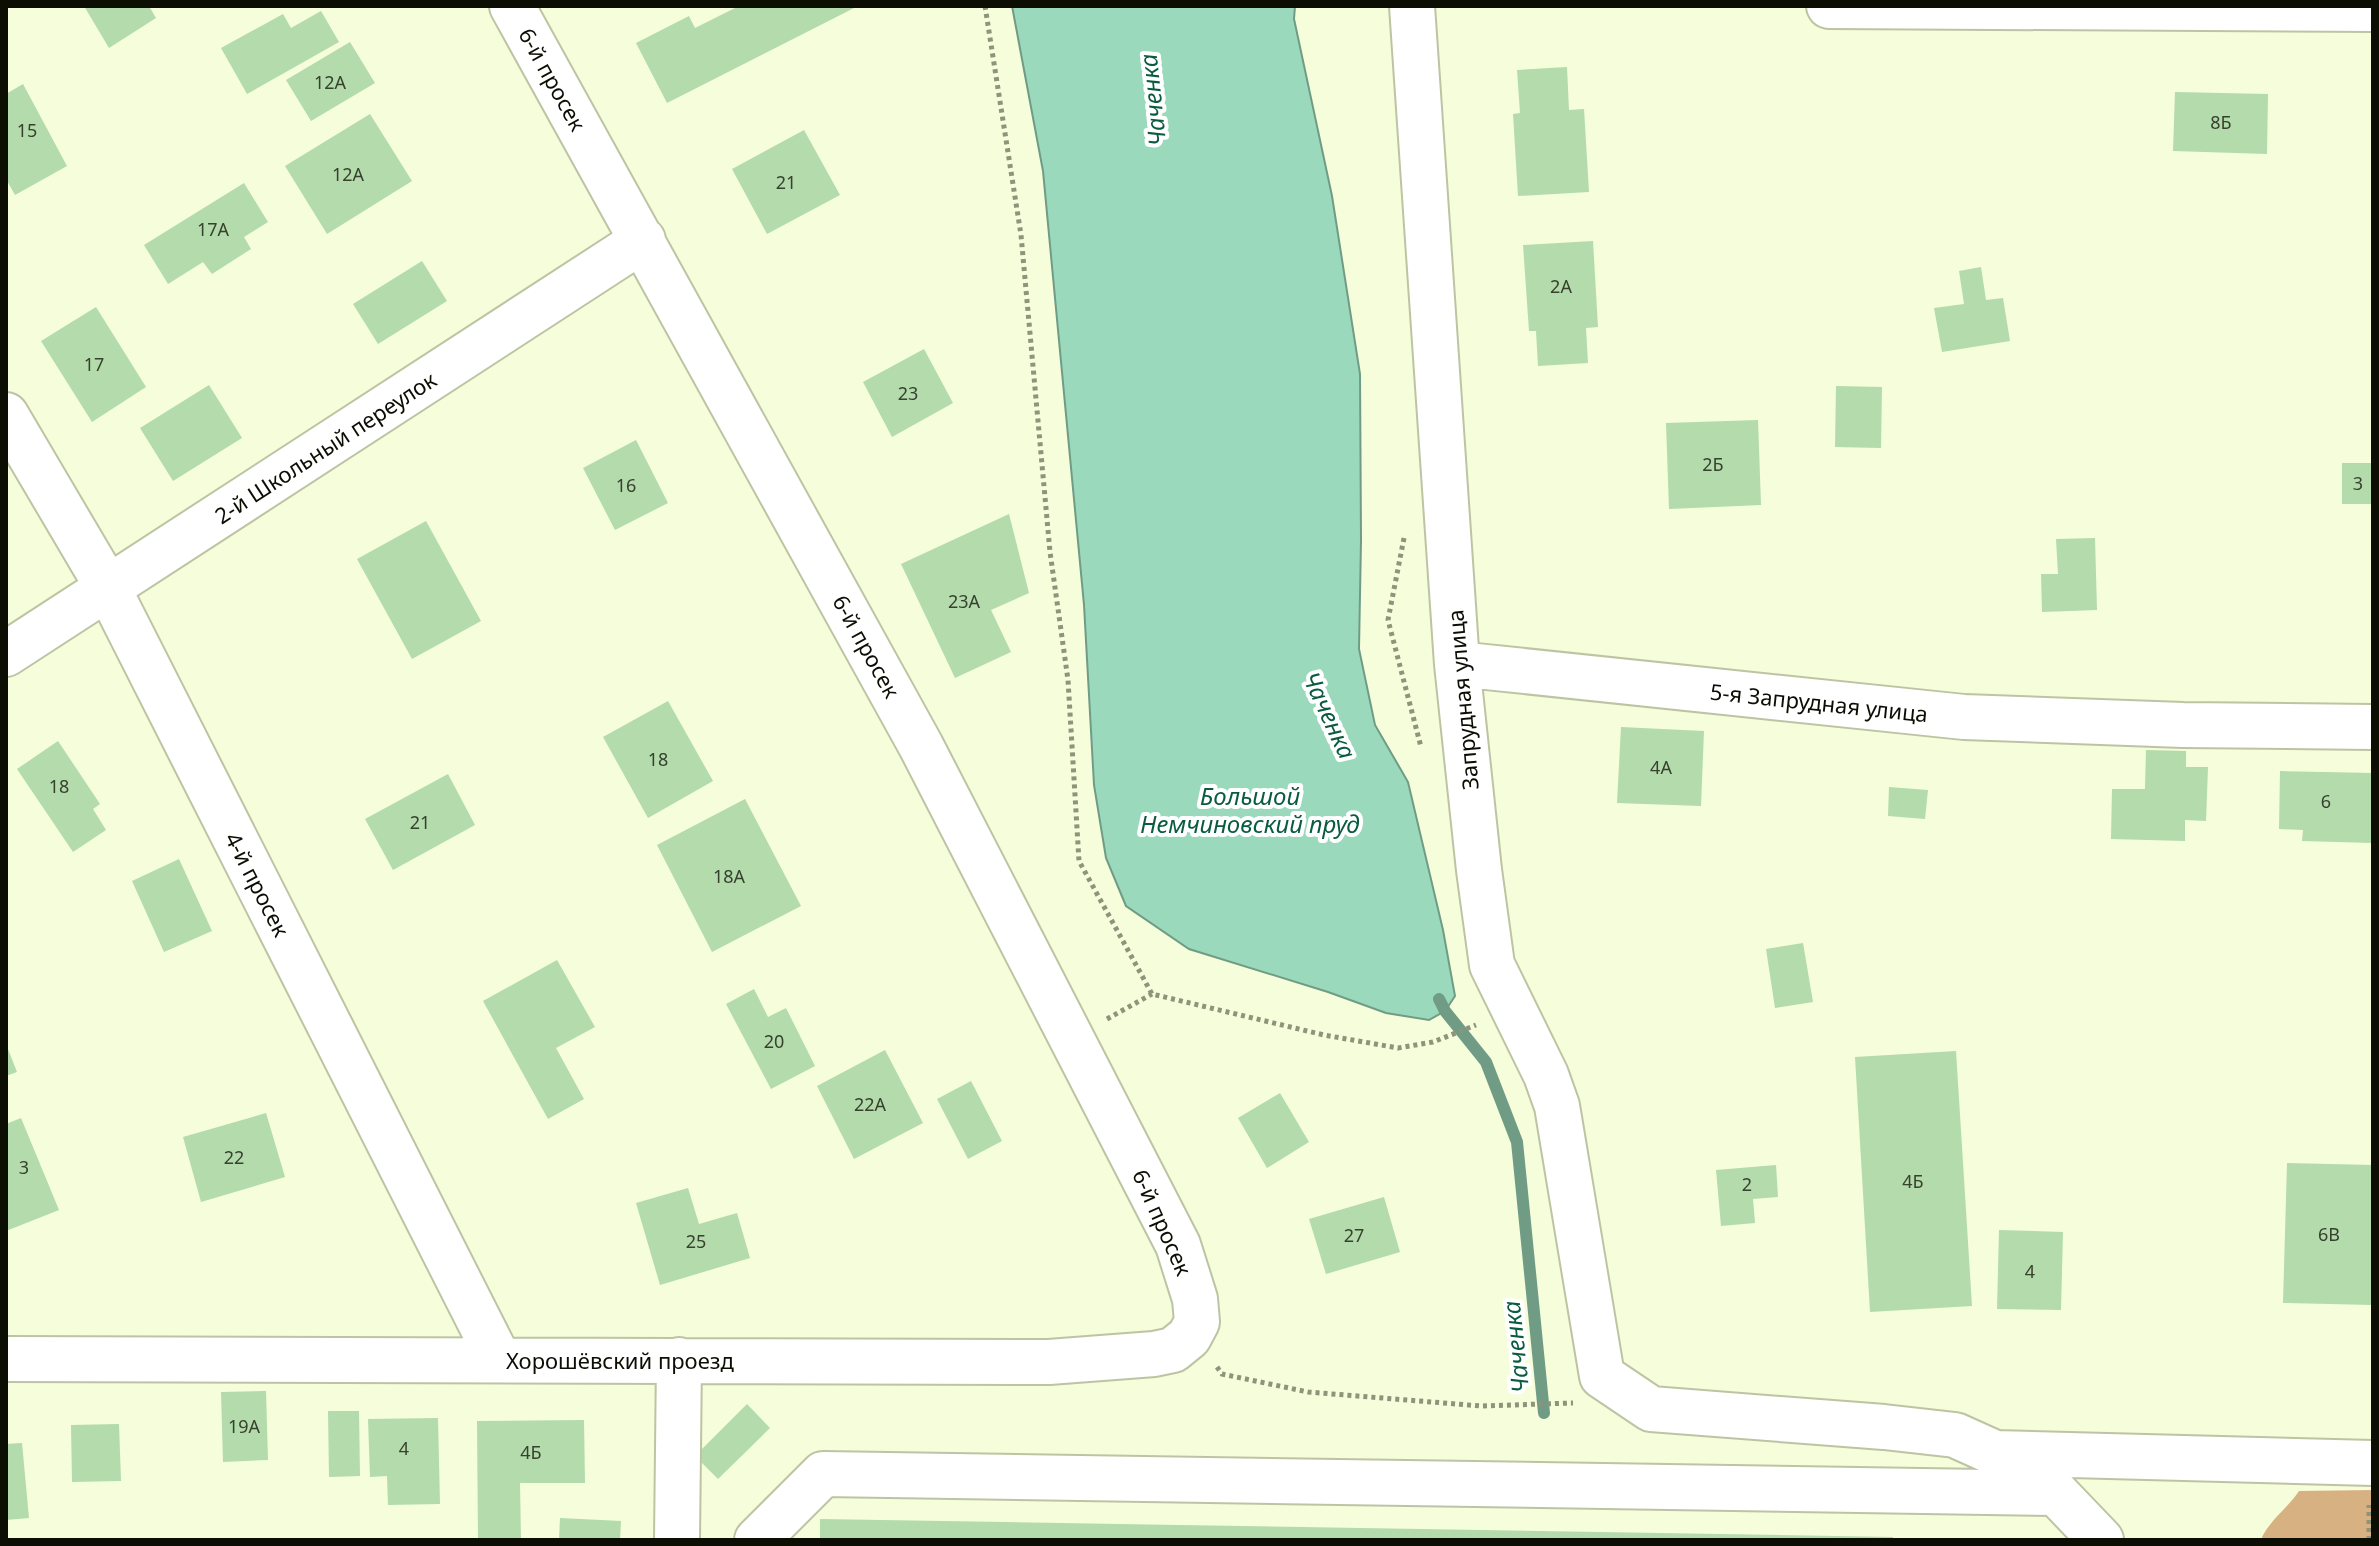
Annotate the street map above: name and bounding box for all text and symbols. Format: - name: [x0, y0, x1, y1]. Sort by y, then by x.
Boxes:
- street label: 6-й просек: [512, 22, 594, 136]
- water label: Чаченка: [1131, 52, 1173, 148]
- house number: 12А: [314, 70, 347, 94]
- house number: 8Б: [2210, 110, 2232, 134]
- house number: 15: [17, 118, 37, 142]
- house number: 12А: [332, 162, 365, 186]
- house number: 21: [776, 170, 796, 194]
- house number: 17А: [197, 217, 230, 241]
- house number: 2А: [1550, 274, 1572, 298]
- house number: 17: [84, 352, 104, 376]
- street label: 2-й Школьный переулок: [208, 364, 442, 530]
- house number: 23: [898, 381, 918, 405]
- house number: 2Б: [1702, 452, 1724, 476]
- house number: 3: [2353, 471, 2363, 495]
- house number: 16: [616, 473, 636, 497]
- street label: 6-й просек: [826, 589, 908, 703]
- house number: 23А: [948, 589, 981, 613]
- street label: Запрудная улица: [1439, 609, 1485, 791]
- water label: Чаченка: [1295, 666, 1365, 764]
- street label: 5-я Запрудная улица: [1709, 676, 1929, 728]
- house number: 18: [648, 747, 668, 771]
- house number: 4А: [1650, 755, 1672, 779]
- house number: 18: [49, 774, 69, 798]
- water label: Большой Немчиновский пруд: [1140, 779, 1360, 840]
- house number: 6: [2321, 789, 2331, 813]
- house number: 21: [410, 810, 430, 834]
- street label: 4-й просек: [219, 827, 297, 942]
- house number: 18А: [713, 864, 746, 888]
- house number: 20: [764, 1029, 784, 1053]
- house number: 22А: [854, 1092, 887, 1116]
- house number: 22: [224, 1145, 244, 1169]
- house number: 3: [19, 1155, 29, 1179]
- street label: 6-й просек: [1126, 1164, 1200, 1280]
- house number: 4Б: [1902, 1169, 1924, 1193]
- house number: 2: [1742, 1172, 1752, 1196]
- house number: 6В: [2318, 1222, 2340, 1246]
- house number: 27: [1344, 1223, 1364, 1247]
- house number: 25: [686, 1229, 706, 1253]
- house number: 4: [2025, 1259, 2035, 1283]
- water label: Чаченка: [1494, 1299, 1536, 1395]
- street label: Хорошёвский проезд: [506, 1345, 735, 1375]
- house number: 19А: [228, 1414, 261, 1438]
- house number: 4: [399, 1436, 409, 1460]
- house number: 4Б: [520, 1440, 542, 1464]

